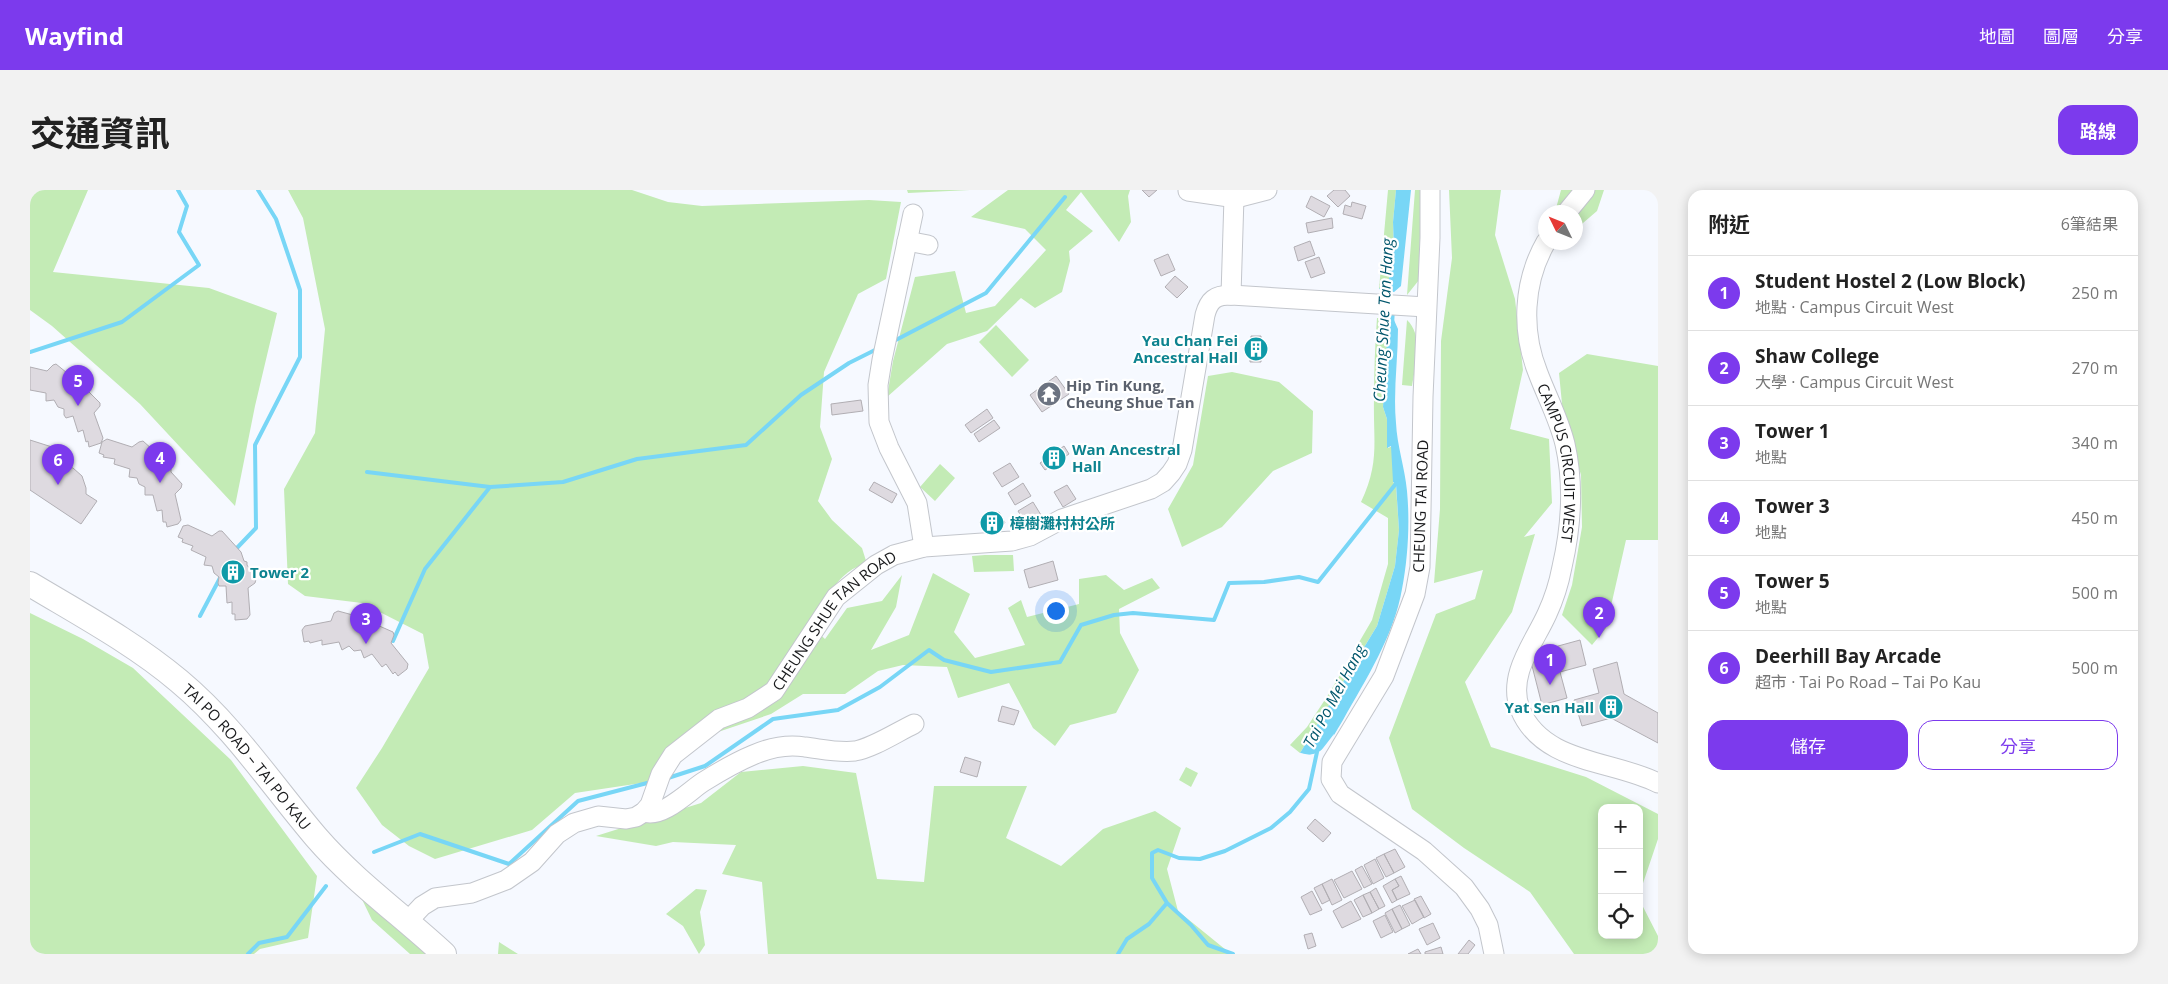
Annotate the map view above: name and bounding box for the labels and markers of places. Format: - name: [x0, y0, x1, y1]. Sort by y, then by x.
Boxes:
- place label: Yau Chan Fei Ancestral Hall: [1133, 330, 1238, 367]
- building icon: Yau Chan Fei Ancestral Hall: [1243, 336, 1269, 362]
- pin: 5: [62, 365, 94, 406]
- place label: Hip Tin Kung, Cheung Shue Tan: [1066, 375, 1195, 412]
- temple icon: Hip Tin Kung, Cheung Shue Tan: [1036, 381, 1062, 407]
- place label: Wan Ancestral Hall: [1072, 439, 1181, 476]
- pin: 4: [144, 442, 176, 483]
- pin: 6: [42, 444, 74, 485]
- building icon: Wan Ancestral Hall: [1041, 445, 1067, 471]
- building icon: 樟樹灘村村公所: [979, 510, 1005, 536]
- place label: 樟樹灘村村公所: [1010, 513, 1115, 533]
- building icon: Tower 2: [220, 559, 246, 585]
- place label: Tower 2: [250, 562, 309, 582]
- pin: 2: [1583, 597, 1615, 638]
- pin: 3: [350, 603, 382, 644]
- pin: 1: [1534, 644, 1566, 685]
- building icon: Yat Sen Hall: [1598, 694, 1624, 720]
- place label: Yat Sen Hall: [1505, 697, 1594, 717]

